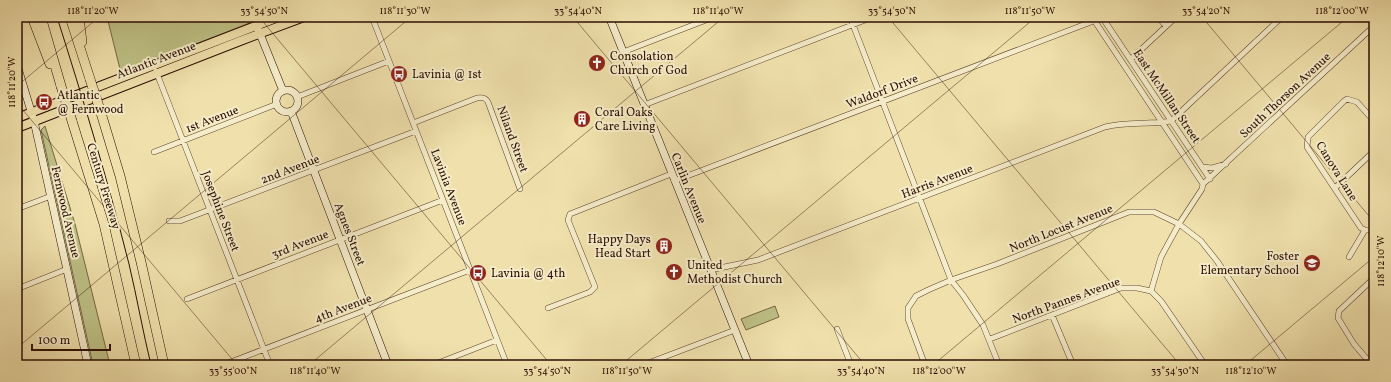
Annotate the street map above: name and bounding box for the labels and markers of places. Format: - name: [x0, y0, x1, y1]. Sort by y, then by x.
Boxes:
- place label: Consolation Church of God: [610, 49, 688, 79]
- church icon: Consolation Church of God: [587, 53, 607, 73]
- bus stop icon: Lavinia @ 1st: [389, 64, 409, 84]
- place label: Lavinia @ 1st: [412, 67, 482, 83]
- place label: Atlantic @ Fernwood: [57, 88, 124, 118]
- bus stop icon: Atlantic @ Fernwood: [34, 92, 54, 112]
- place label: Coral Oaks Care Living: [595, 105, 656, 135]
- building icon: Coral Oaks Care Living: [572, 109, 592, 129]
- place label: Happy Days Head Start: [588, 232, 651, 262]
- building icon: Happy Days Head Start: [654, 236, 674, 256]
- place label: Foster Elementary School: [1200, 249, 1299, 279]
- school or university icon: Foster Elementary School: [1302, 253, 1322, 273]
- place label: United Methodist Church: [687, 258, 783, 288]
- church icon: United Methodist Church: [664, 262, 684, 282]
- bus stop icon: Lavinia @ 4th: [468, 263, 488, 283]
- place label: Lavinia @ 4th: [491, 266, 565, 282]

